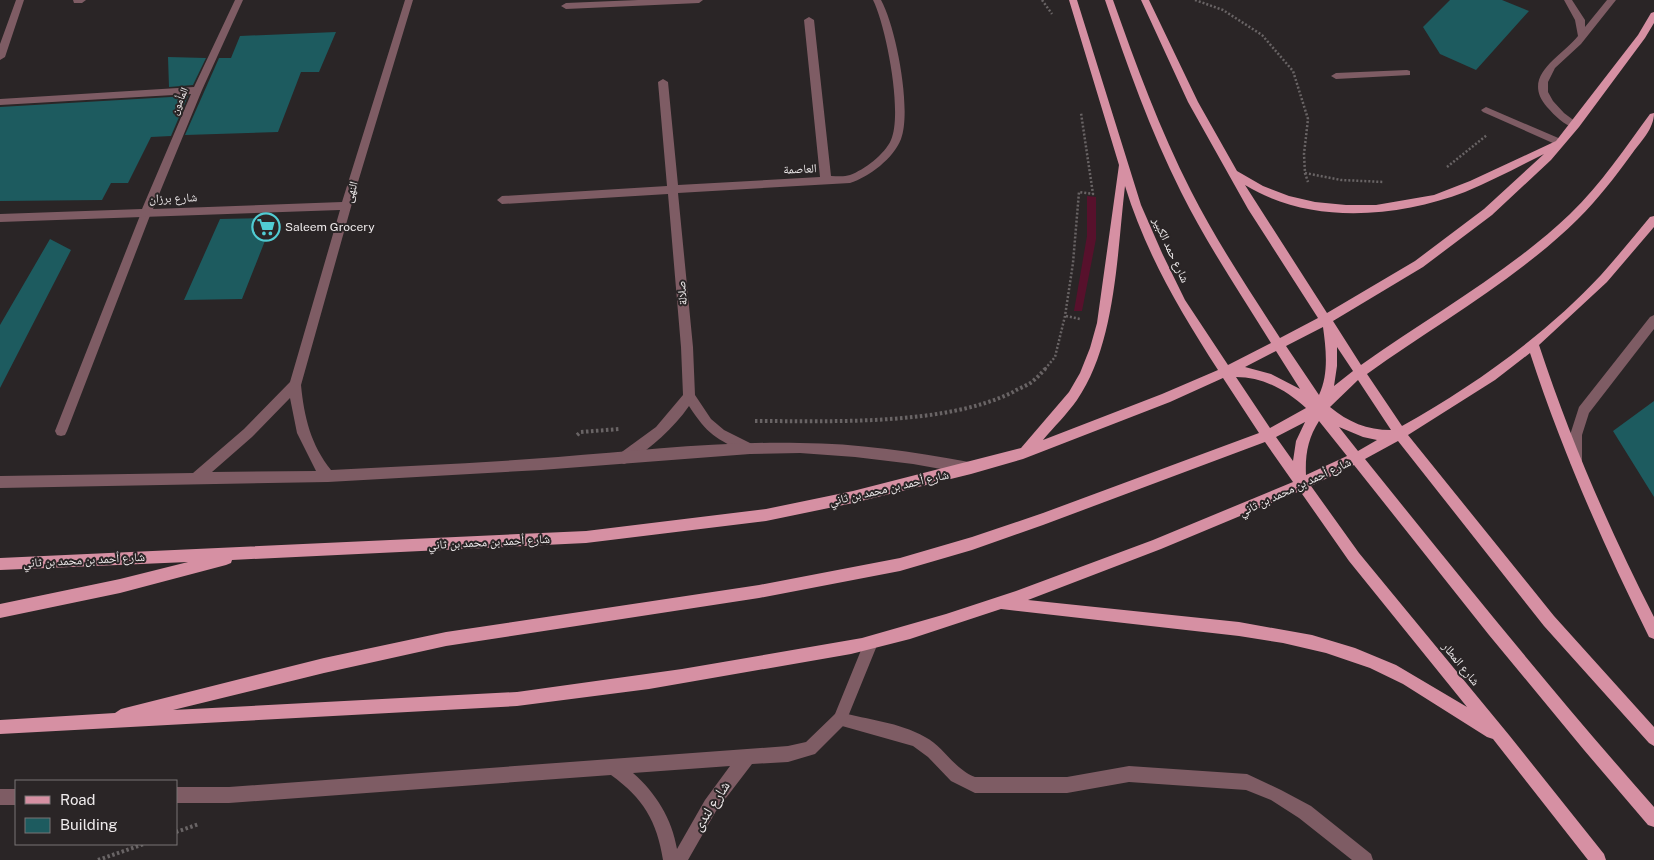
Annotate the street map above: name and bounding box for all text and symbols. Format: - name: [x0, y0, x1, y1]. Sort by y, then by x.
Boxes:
- street label: المأمون: [167, 85, 191, 117]
- street label: العاصمة: [783, 161, 817, 177]
- street label: النهى: [341, 179, 361, 204]
- street label: شارع برزان: [149, 190, 198, 207]
- supermarket icon: Saleem Grocery: [251, 212, 281, 242]
- street label: شارع حمد الكبير: [1148, 214, 1192, 285]
- place label: Saleem Grocery: [285, 220, 375, 234]
- street label: صلالة: [674, 280, 690, 306]
- street label: شارع أحمد بن محمد بن ثاني: [1237, 455, 1355, 522]
- street label: شارع أحمد بن محمد بن ثاني: [828, 467, 951, 512]
- street label: شارع أحمد بن محمد بن ثاني: [428, 532, 551, 555]
- street label: شارع أحمد بن محمد بن ثاني: [23, 550, 146, 573]
- street label: شارع المطار: [1438, 639, 1483, 689]
- street label: شارع لندى: [688, 777, 735, 835]
- legend: [15, 780, 178, 845]
- text: Road: [60, 791, 96, 808]
- text: Building: [60, 816, 118, 833]

